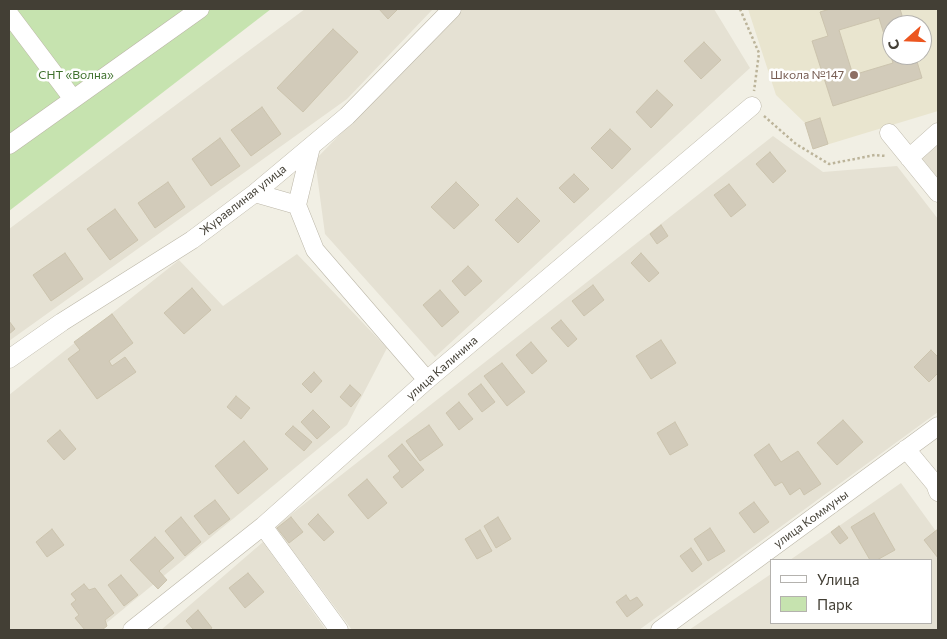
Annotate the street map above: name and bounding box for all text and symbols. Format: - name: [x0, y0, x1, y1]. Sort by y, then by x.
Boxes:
- north arrow: [882, 15, 932, 65]
- text: С: [884, 38, 903, 52]
- park label: СНТ «Волна»: [38, 68, 114, 82]
- place label: Школа №147: [770, 68, 844, 82]
- marker: Школа №147: [848, 69, 860, 81]
- street label: Журавлиная улица: [197, 162, 289, 238]
- street label: улица Калинина: [403, 333, 481, 403]
- street label: улица Коммуны: [771, 487, 851, 551]
- legend: [770, 559, 932, 624]
- text: Улица: [817, 570, 859, 588]
- text: Парк: [817, 595, 853, 613]

